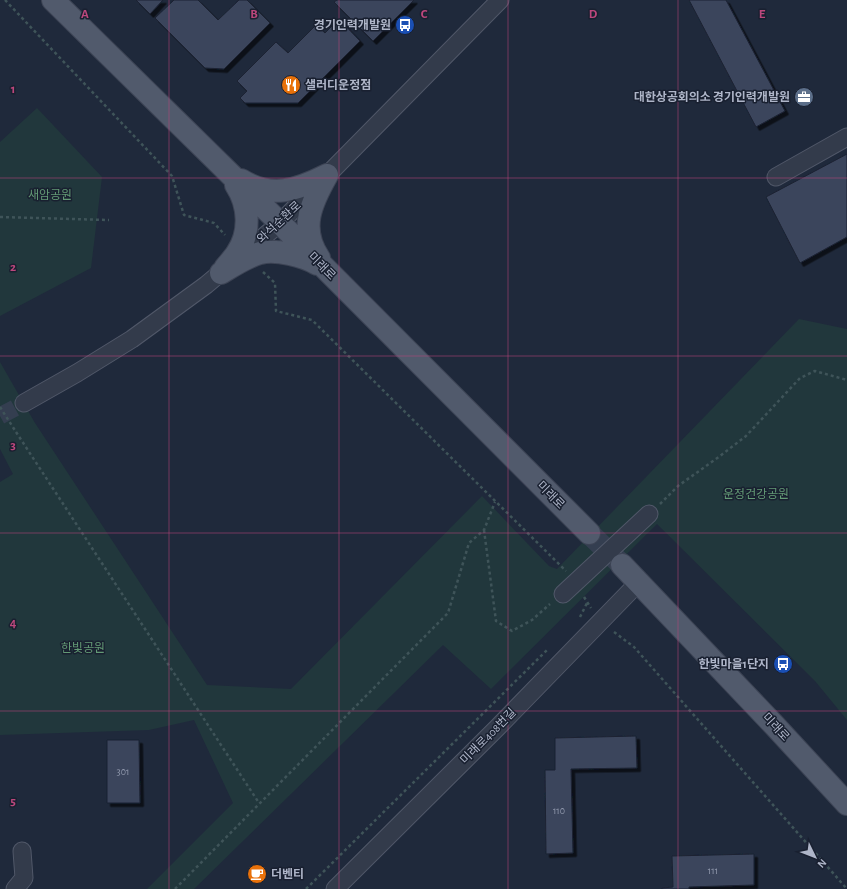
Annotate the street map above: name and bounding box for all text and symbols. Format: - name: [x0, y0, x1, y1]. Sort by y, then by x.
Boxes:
- text: A: [81, 8, 89, 21]
- text: B: [250, 8, 258, 21]
- text: C: [421, 8, 428, 21]
- text: D: [589, 8, 598, 21]
- text: E: [759, 8, 766, 21]
- bus stop icon: 경기인력개발원: [394, 14, 416, 36]
- place label: 경기인력개발원: [314, 19, 391, 31]
- restaurant icon: 샐러디운정점: [280, 74, 302, 96]
- place label: 샐러디운정점: [305, 79, 371, 91]
- text: 1: [11, 83, 15, 96]
- office icon: 대한상공회의소 경기인력개발원: [793, 86, 815, 108]
- place label: 대한상공회의소 경기인력개발원: [634, 90, 790, 103]
- park label: 새암공원: [28, 189, 72, 201]
- street label: 와석순환로: [254, 198, 303, 245]
- street label: 미래로: [306, 250, 338, 282]
- text: 2: [10, 261, 16, 274]
- text: 3: [10, 439, 16, 452]
- street label: 미래로: [535, 479, 567, 511]
- park label: 운정건강공원: [723, 488, 789, 500]
- text: 4: [10, 617, 17, 630]
- park label: 한빛공원: [61, 642, 105, 654]
- bus stop icon: 한빛마을1단지: [772, 653, 794, 675]
- place label: 한빛마을1단지: [698, 657, 769, 670]
- street label: 미래로408번길: [458, 706, 518, 766]
- street label: 미래로: [760, 711, 792, 743]
- house number: 301: [117, 767, 129, 777]
- text: 5: [10, 795, 16, 808]
- house number: 110: [553, 806, 565, 816]
- north arrow: [795, 837, 835, 877]
- text: N: [815, 857, 829, 870]
- cafe icon: 더벤티: [246, 863, 268, 885]
- house number: 111: [708, 866, 718, 876]
- place label: 더벤티: [271, 868, 304, 880]

